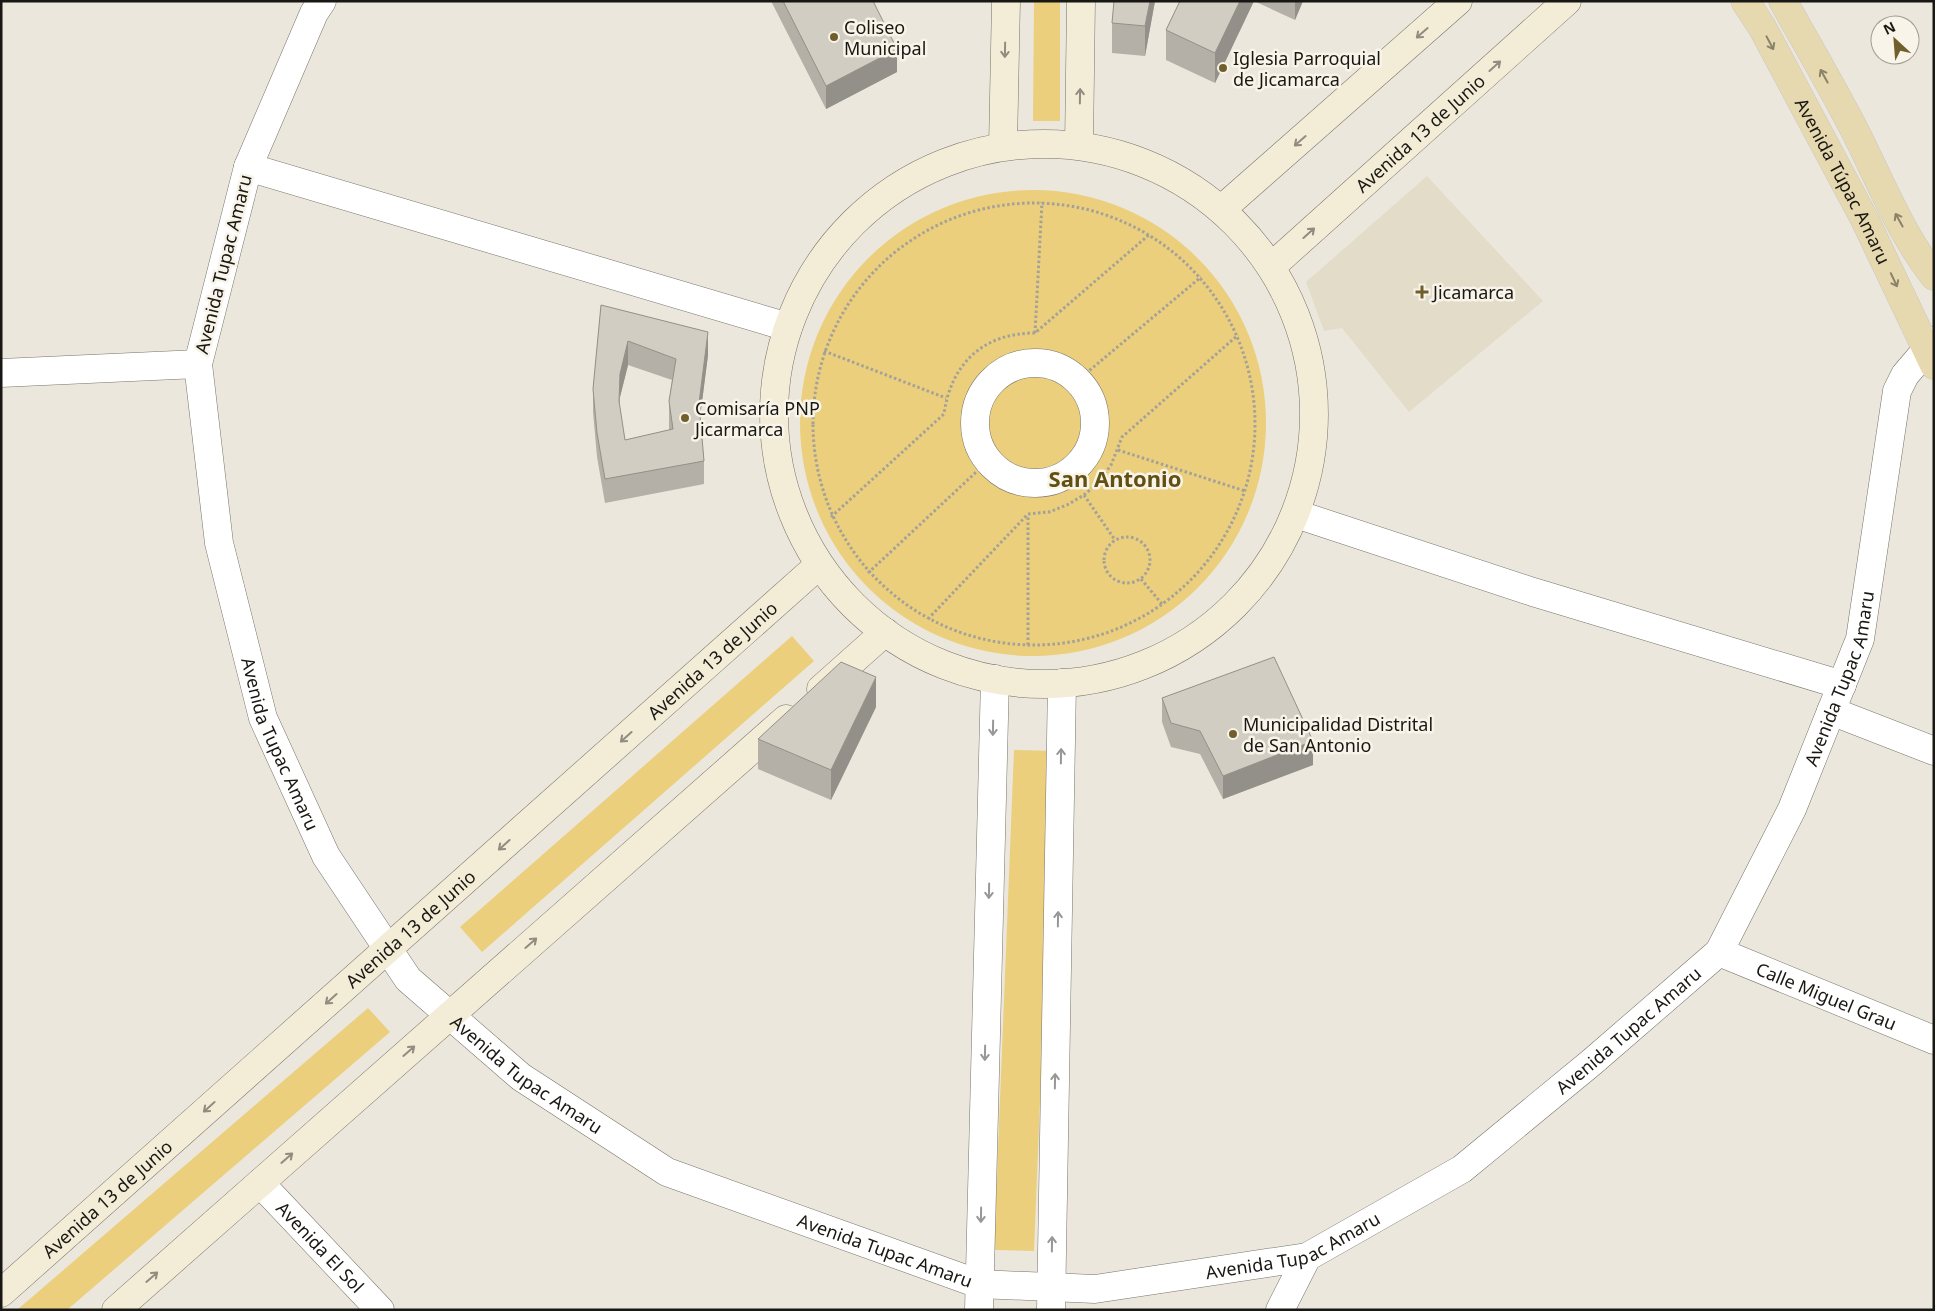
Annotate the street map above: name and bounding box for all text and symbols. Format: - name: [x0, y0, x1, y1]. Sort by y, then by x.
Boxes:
- place label: Coliseo Municipal: [844, 15, 926, 60]
- north arrow: [1870, 15, 1920, 65]
- text: N: [1880, 17, 1898, 39]
- one-way arrow: [1415, 28, 1428, 39]
- marker: Coliseo Municipal: [828, 31, 840, 43]
- one-way arrow: [1766, 35, 1775, 50]
- one-way arrow: [1000, 42, 1010, 58]
- place label: Iglesia Parroquial de Jicamarca: [1233, 46, 1381, 91]
- one-way arrow: [1488, 60, 1501, 72]
- marker: Iglesia Parroquial de Jicamarca: [1217, 62, 1229, 74]
- street label: Avenida 13 de Junio: [1350, 68, 1490, 198]
- one-way arrow: [1819, 68, 1829, 83]
- one-way arrow: [1075, 89, 1085, 105]
- street label: Avenida Túpac Amaru: [1790, 94, 1896, 268]
- one-way arrow: [1293, 135, 1306, 146]
- street label: Avenida Tupac Amaru: [189, 172, 257, 356]
- one-way arrow: [1894, 212, 1904, 227]
- one-way arrow: [1302, 227, 1315, 239]
- one-way arrow: [1889, 272, 1899, 287]
- place label: Jicamarca: [1431, 280, 1514, 304]
- marker: Jicamarca: [1415, 285, 1429, 299]
- place label: Comisaría PNP Jicarmarca: [693, 396, 820, 441]
- marker: Comisaría PNP Jicarmarca: [679, 412, 691, 424]
- district label: San Antonio: [1049, 463, 1181, 493]
- street label: Avenida Tupac Amaru: [1799, 589, 1879, 769]
- street label: Avenida 13 de Junio: [642, 596, 782, 724]
- street label: Avenida Tupac Amaru: [236, 655, 325, 834]
- place label: Municipalidad Distrital de San Antonio: [1243, 712, 1433, 757]
- one-way arrow: [989, 720, 998, 736]
- marker: Municipalidad Distrital de San Antonio: [1227, 728, 1239, 740]
- one-way arrow: [619, 731, 632, 743]
- one-way arrow: [1056, 748, 1066, 764]
- one-way arrow: [498, 839, 511, 851]
- street label: Avenida 13 de Junio: [340, 864, 480, 993]
- one-way arrow: [984, 882, 994, 898]
- one-way arrow: [1053, 911, 1063, 927]
- one-way arrow: [525, 938, 538, 949]
- street label: Calle Miguel Grau: [1753, 956, 1900, 1035]
- street label: Avenida Tupac Amaru: [1550, 961, 1706, 1099]
- one-way arrow: [324, 994, 337, 1005]
- street label: Avenida Tupac Amaru: [446, 1010, 607, 1139]
- one-way arrow: [980, 1044, 990, 1061]
- one-way arrow: [403, 1045, 416, 1057]
- one-way arrow: [1050, 1073, 1060, 1090]
- one-way arrow: [203, 1102, 216, 1113]
- street label: Avenida 13 de Junio: [37, 1134, 177, 1263]
- one-way arrow: [281, 1153, 294, 1164]
- street label: Avenida El Sol: [271, 1196, 369, 1298]
- street label: Avenida Tupac Amaru: [1204, 1206, 1384, 1284]
- one-way arrow: [976, 1207, 986, 1223]
- street label: Avenida Tupac Amaru: [794, 1208, 976, 1293]
- one-way arrow: [1047, 1236, 1057, 1252]
- one-way arrow: [146, 1272, 159, 1283]

